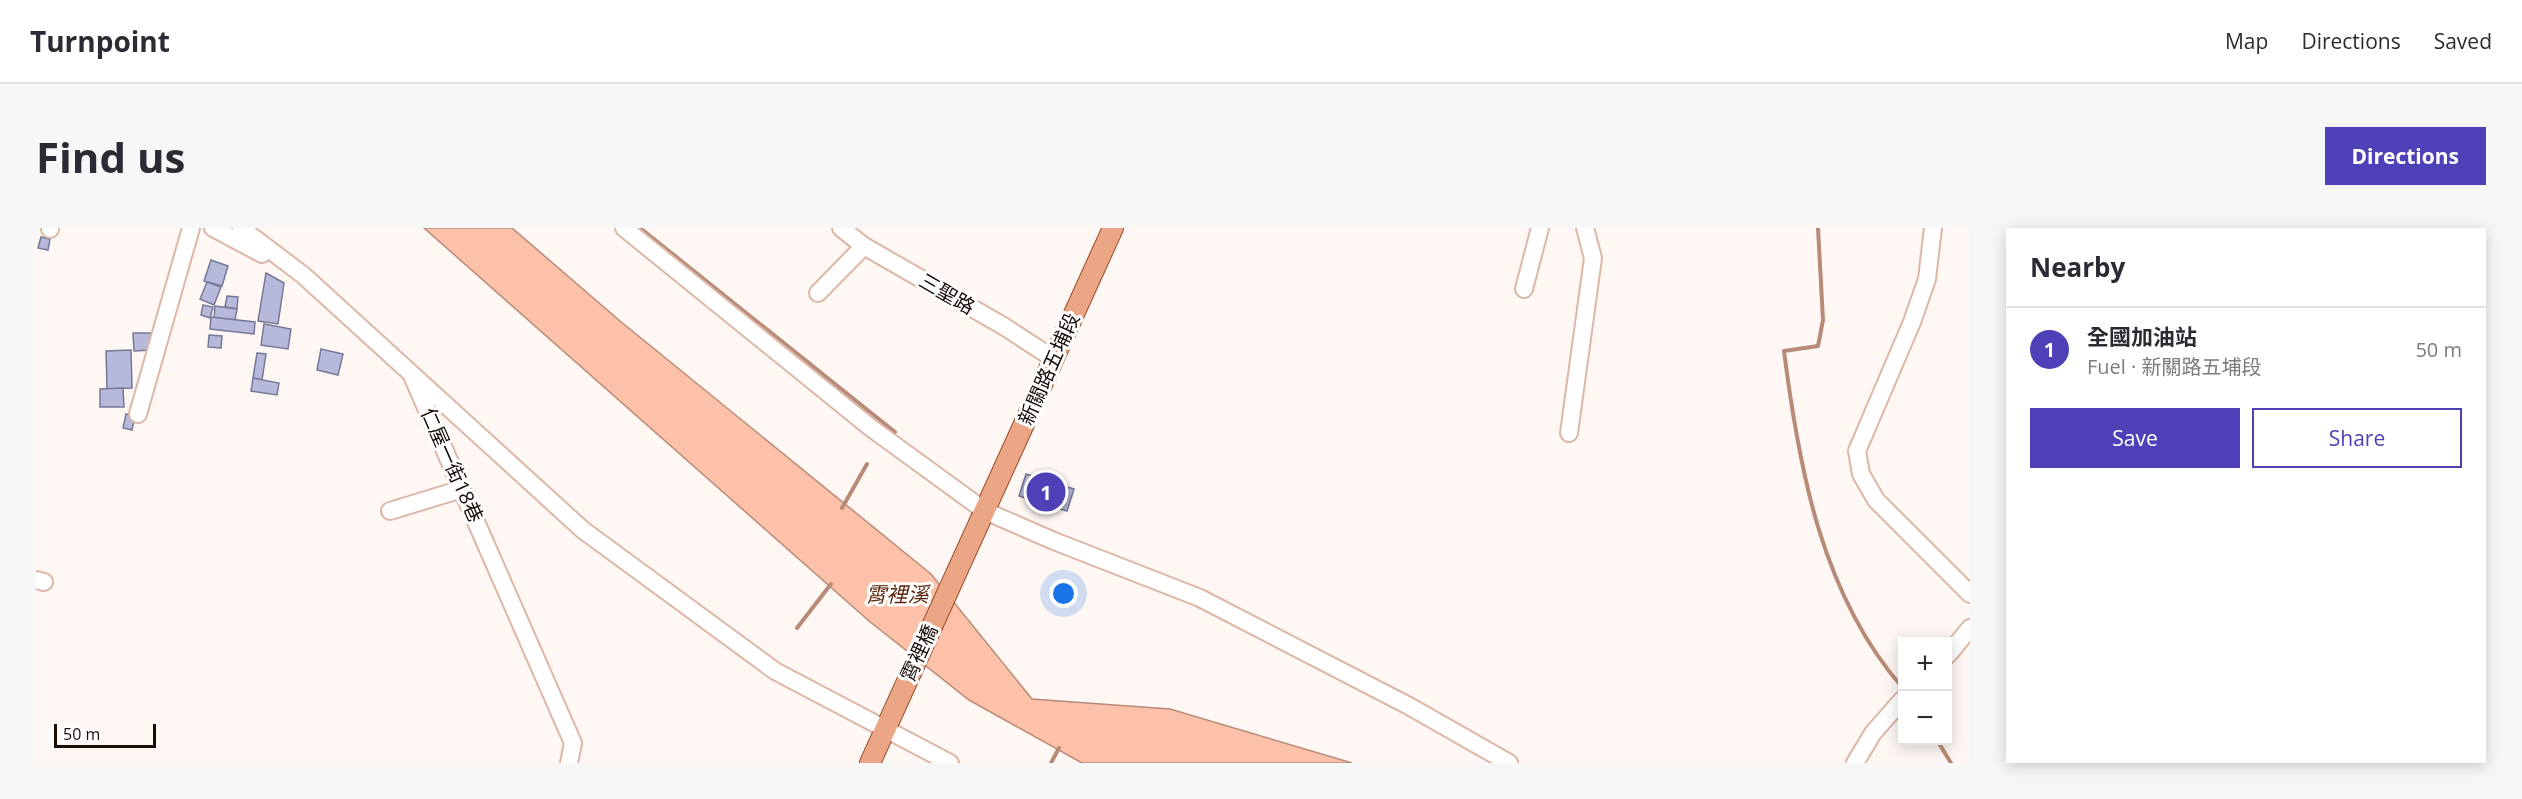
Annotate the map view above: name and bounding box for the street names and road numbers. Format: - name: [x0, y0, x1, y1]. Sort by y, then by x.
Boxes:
- street label: 三聖路: [915, 267, 980, 320]
- street label: 新關路五埔段: [1012, 308, 1085, 429]
- street label: 仁屋一街18巷: [415, 403, 490, 526]
- street label: 霄裡橋: [894, 620, 943, 686]

